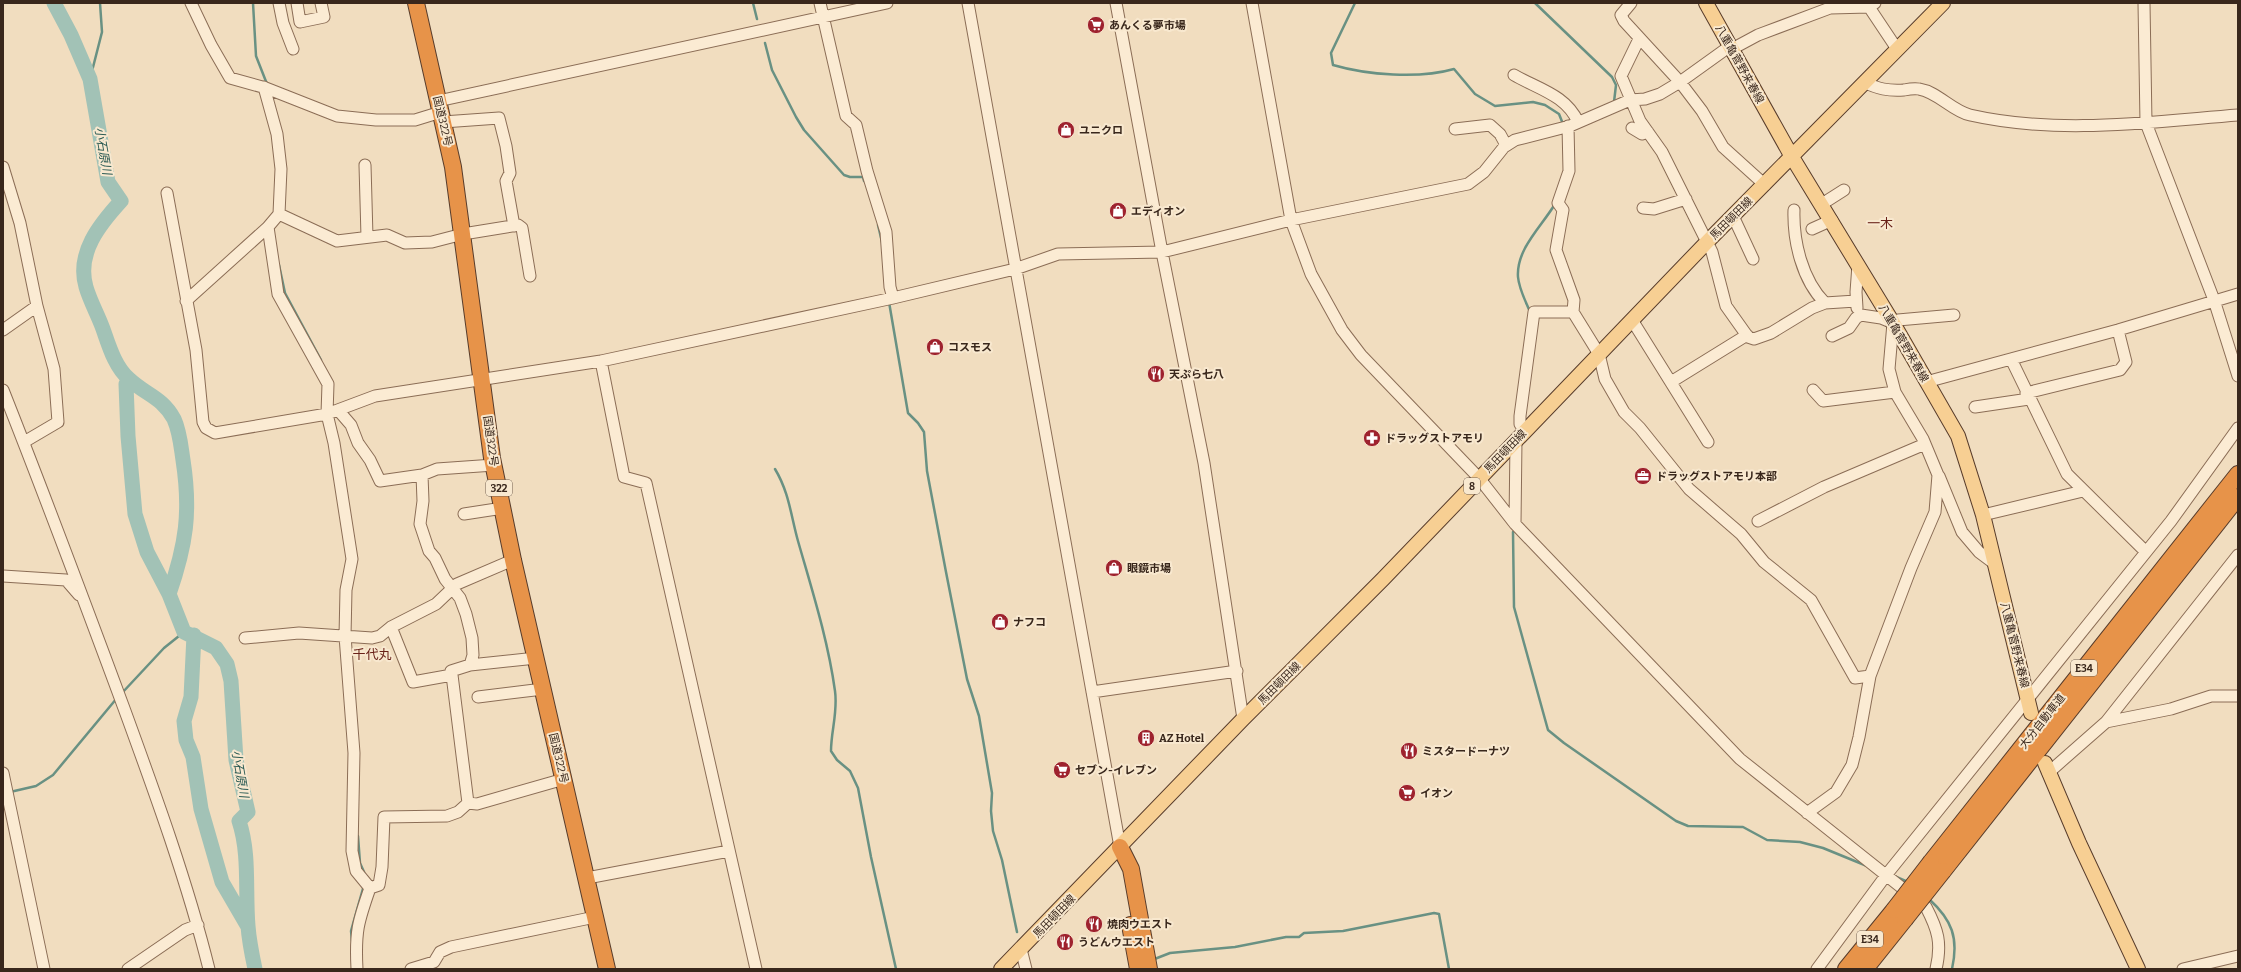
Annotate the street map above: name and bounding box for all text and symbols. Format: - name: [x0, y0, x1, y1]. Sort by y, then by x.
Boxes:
- supermarket icon: あんくる夢市場: [1086, 15, 1106, 35]
- place label: あんくる夢市場: [1109, 19, 1186, 32]
- street label: 八重亀菅野来春線: [1713, 23, 1767, 106]
- street label: 国道322号: [430, 95, 455, 148]
- shop icon: ユニクロ: [1056, 120, 1076, 140]
- place label: ユニクロ: [1079, 124, 1123, 137]
- water label: 小石原川: [92, 126, 114, 178]
- street label: 馬田頓田線: [1707, 194, 1755, 242]
- shop icon: エディオン: [1108, 201, 1128, 221]
- place label: エディオン: [1131, 205, 1185, 218]
- district label: 一木: [1867, 216, 1893, 231]
- street label: 八重亀菅野来春線: [1876, 302, 1931, 385]
- shop icon: コスモス: [925, 337, 945, 357]
- place label: コスモス: [948, 341, 992, 354]
- restaurant icon: 天ぷら七八: [1146, 364, 1166, 384]
- place label: 天ぷら七八: [1169, 368, 1224, 381]
- street label: 国道322号: [481, 415, 501, 467]
- street label: 馬田頓田線: [1482, 427, 1529, 476]
- pharmacy icon: ドラッグストアモリ: [1362, 428, 1382, 448]
- place label: ドラッグストアモリ: [1385, 432, 1484, 445]
- office icon: ドラッグストアモリ本部: [1633, 466, 1653, 486]
- place label: ドラッグストアモリ本部: [1656, 470, 1777, 483]
- road number: 8: [1464, 478, 1480, 494]
- road number: 322: [486, 480, 512, 496]
- shop icon: 眼鏡市場: [1104, 558, 1124, 578]
- place label: 眼鏡市場: [1127, 562, 1171, 575]
- street label: 八重亀菅野来春線: [1998, 601, 2031, 689]
- shop icon: ナフコ: [990, 612, 1010, 632]
- place label: ナフコ: [1013, 616, 1046, 629]
- district label: 千代丸: [352, 647, 392, 662]
- street label: 馬田頓田線: [1255, 659, 1303, 707]
- road number: E34: [2071, 660, 2097, 676]
- street label: 大分自動車道: [2017, 691, 2068, 751]
- building icon: AZ Hotel: [1136, 728, 1156, 748]
- street label: 国道322号: [546, 732, 571, 785]
- place label: AZ Hotel: [1159, 732, 1205, 745]
- restaurant icon: ミスタードーナツ: [1399, 741, 1419, 761]
- place label: ミスタードーナツ: [1422, 745, 1510, 758]
- water label: 小石原川: [229, 749, 251, 801]
- supermarket icon: セブン-イレブン: [1052, 760, 1072, 780]
- place label: セブン-イレブン: [1075, 764, 1157, 777]
- supermarket icon: イオン: [1397, 783, 1417, 803]
- place label: イオン: [1420, 787, 1453, 800]
- street label: 馬田頓田線: [1031, 892, 1078, 941]
- restaurant icon: 焼肉ウエスト: [1084, 914, 1104, 934]
- place label: 焼肉ウエスト: [1107, 918, 1173, 931]
- road number: E34: [1857, 931, 1883, 947]
- restaurant icon: うどんウエスト: [1055, 932, 1075, 952]
- place label: うどんウエスト: [1078, 936, 1155, 949]

